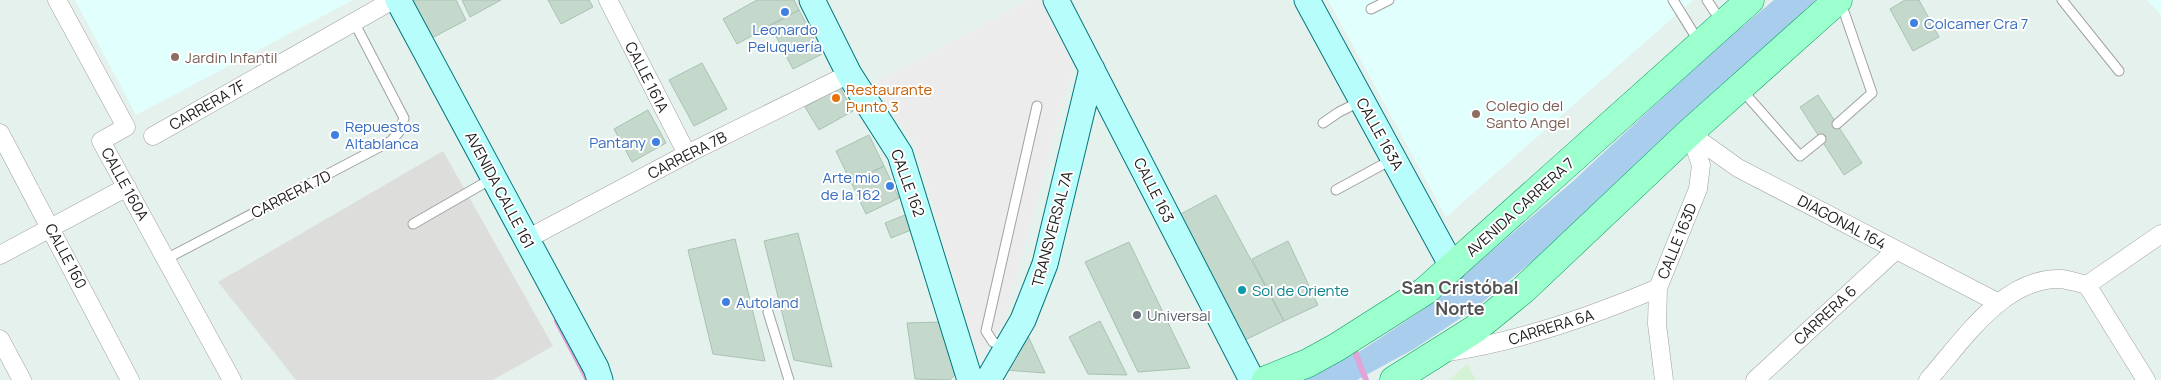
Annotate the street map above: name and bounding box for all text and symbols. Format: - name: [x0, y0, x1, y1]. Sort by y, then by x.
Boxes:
- marker: Leonardo Peluquería: [779, 6, 791, 18]
- place label: Colcamer Cra 7: [1924, 13, 2028, 34]
- marker: Colcamer Cra 7: [1908, 17, 1920, 29]
- place label: Leonardo Peluquería: [748, 19, 822, 57]
- street label: CALLE 161A: [620, 38, 674, 117]
- place label: Jardin Infantil: [185, 47, 278, 68]
- marker: Jardin Infantil: [169, 51, 181, 63]
- street label: CARRERA 7F: [165, 75, 249, 135]
- place label: Restaurante Punto 3: [846, 79, 932, 117]
- marker: Restaurante Punto 3: [830, 92, 842, 104]
- street label: CALLE 163A: [1351, 94, 1409, 174]
- place label: Colegio del Santo Angel: [1486, 95, 1570, 133]
- marker: Colegio del Santo Angel: [1470, 108, 1482, 120]
- place label: Repuestos Altablanca: [345, 116, 420, 154]
- street label: CARRERA 7B: [644, 126, 730, 184]
- street label: AVENIDA CALLE 161: [460, 128, 540, 252]
- marker: Repuestos Altablanca: [329, 129, 341, 141]
- place label: Pantany: [589, 132, 646, 153]
- marker: Pantany: [650, 136, 662, 148]
- street label: CALLE 160A: [96, 144, 154, 225]
- street label: CALLE 162: [886, 146, 930, 220]
- street label: AVENIDA CARRERA 7: [1461, 153, 1579, 261]
- street label: CALLE 163: [1129, 154, 1179, 226]
- street label: CARRERA 7D: [247, 165, 335, 223]
- place label: Arte mio de la 162: [821, 167, 880, 205]
- street label: TRANSVERSAL 7A: [1026, 168, 1078, 289]
- marker: Arte mio de la 162: [884, 180, 896, 192]
- street label: DIAGONAL 164: [1794, 190, 1890, 254]
- street label: CALLE 163D: [1652, 200, 1702, 282]
- street label: CALLE 160: [40, 220, 92, 292]
- district label: San Cristóbal Norte: [1401, 275, 1519, 320]
- place label: Sol de Oriente: [1252, 280, 1349, 301]
- street label: CARRERA 6: [1789, 280, 1861, 350]
- marker: Sol de Oriente: [1236, 284, 1248, 296]
- place label: Autoland: [736, 292, 799, 313]
- marker: Autoland: [720, 296, 732, 308]
- street label: CARRERA 6A: [1506, 304, 1597, 350]
- place label: Universal: [1147, 305, 1211, 326]
- marker: Universal: [1131, 309, 1143, 321]

